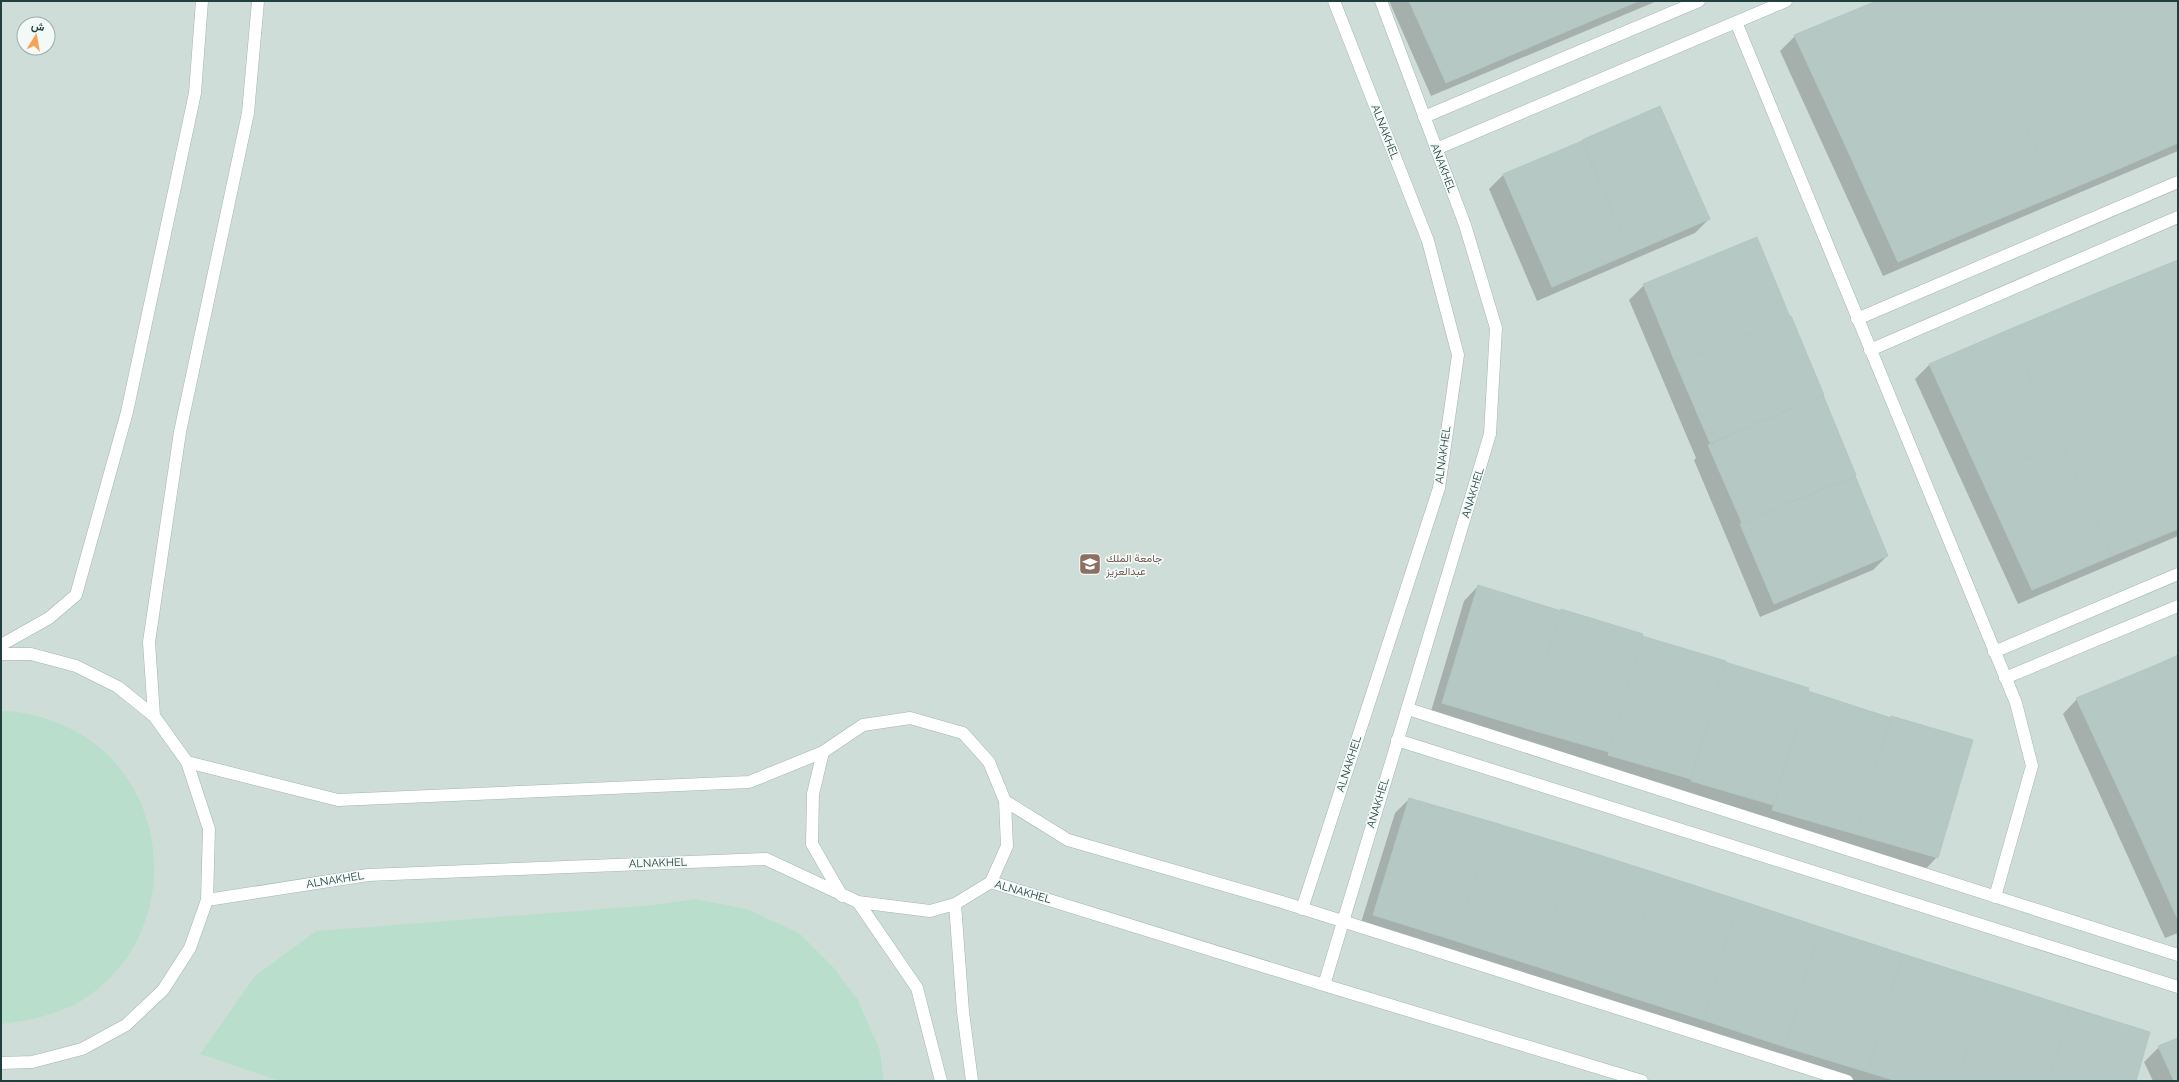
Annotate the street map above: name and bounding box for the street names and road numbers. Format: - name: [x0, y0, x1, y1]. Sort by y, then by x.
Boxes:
- street label: ALNAKHEL: [1369, 103, 1402, 162]
- street label: ANAKHEL: [1428, 142, 1459, 195]
- street label: ALNAKHEL: [1433, 425, 1454, 485]
- street label: ANAKHEL: [1459, 466, 1487, 520]
- street label: ALNAKHEL: [1334, 734, 1364, 794]
- street label: ANAKHEL: [1364, 776, 1392, 830]
- street label: ALNAKHEL: [629, 855, 688, 871]
- street label: ALNAKHEL: [305, 869, 365, 891]
- street label: ALNAKHEL: [993, 878, 1053, 906]

